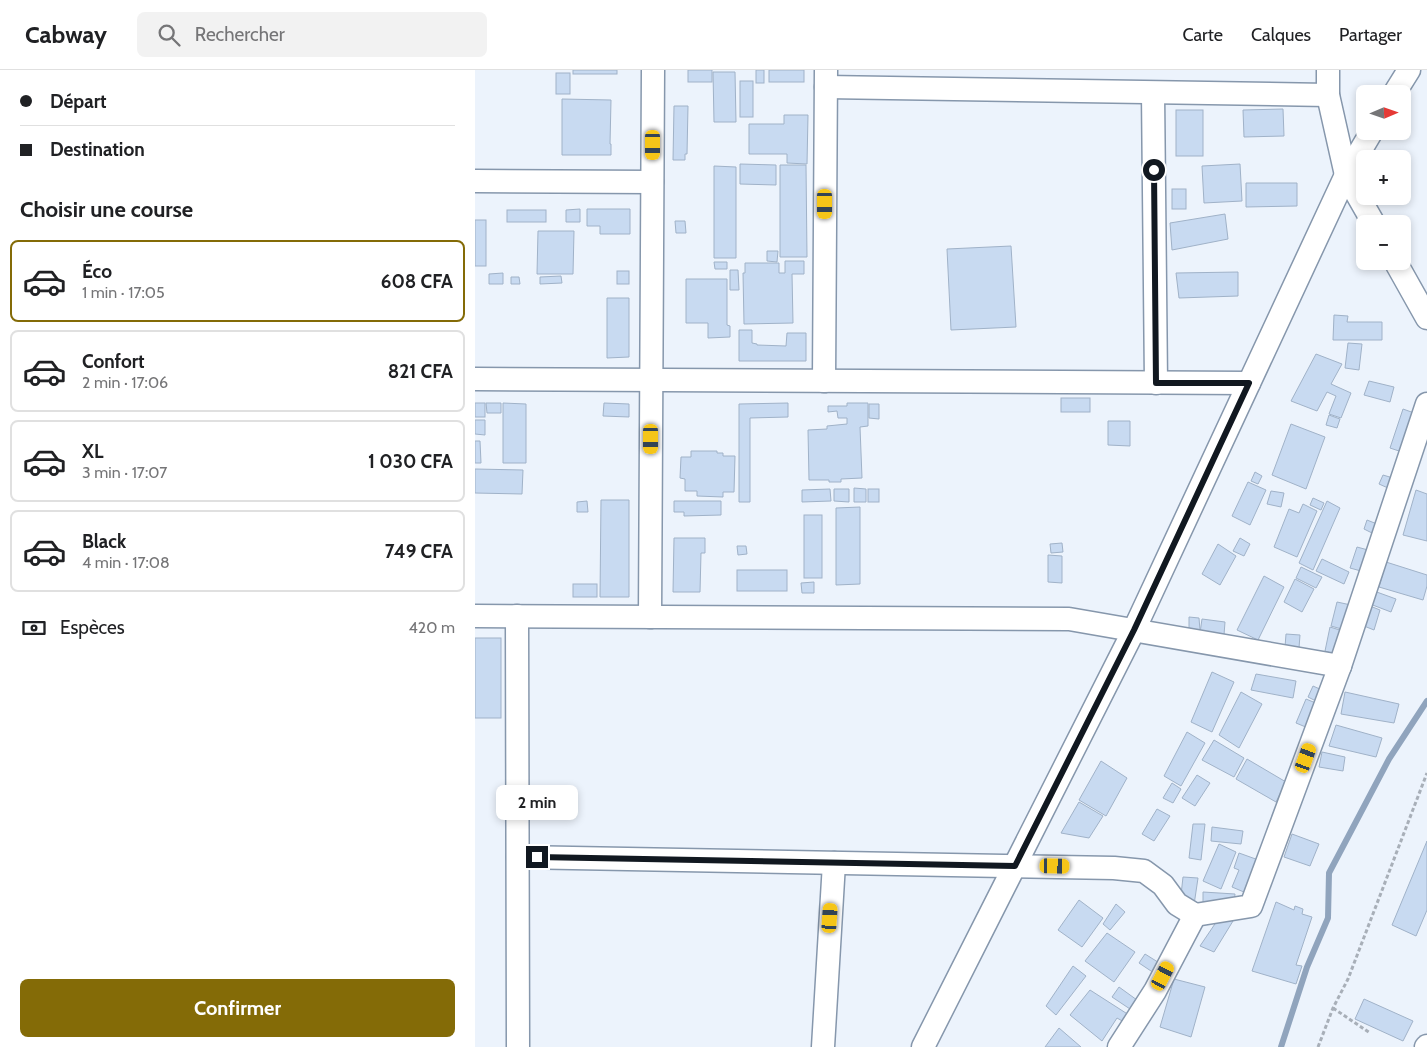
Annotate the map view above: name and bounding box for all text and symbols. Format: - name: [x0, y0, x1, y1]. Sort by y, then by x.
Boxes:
- search box: [137, 12, 487, 57]
- text: Cabway: [25, 20, 107, 49]
- icon: search: [155, 21, 183, 49]
- text: Rechercher: [195, 23, 285, 46]
- text: Carte: [1182, 24, 1223, 46]
- text: Calques: [1251, 24, 1311, 46]
- text: Partager: [1339, 24, 1402, 46]
- north arrow: [1356, 85, 1411, 140]
- map controls: [1356, 85, 1411, 270]
- text: Départ: [50, 90, 107, 113]
- car: [645, 130, 660, 160]
- text: Destination: [50, 138, 145, 161]
- button: +: [1356, 150, 1411, 205]
- route start: [1143, 159, 1165, 181]
- car: [817, 189, 832, 219]
- text: Choisir une course: [20, 196, 193, 223]
- button: −: [1356, 215, 1411, 270]
- icon: car: [22, 259, 67, 304]
- text: Éco: [82, 260, 112, 283]
- text: 608 CFA: [381, 270, 453, 293]
- text: 1 min · 17:05: [82, 283, 165, 302]
- icon: car: [22, 349, 67, 394]
- text: Confort: [82, 350, 145, 373]
- text: 821 CFA: [388, 360, 453, 383]
- text: 2 min · 17:06: [82, 373, 168, 392]
- car: [643, 424, 658, 454]
- icon: car: [22, 439, 67, 484]
- text: XL: [82, 440, 103, 463]
- text: 1 030 CFA: [368, 450, 453, 473]
- text: 3 min · 17:07: [82, 463, 167, 482]
- icon: car: [22, 529, 67, 574]
- text: Black: [82, 530, 126, 553]
- text: 749 CFA: [385, 540, 453, 563]
- text: 4 min · 17:08: [82, 553, 170, 572]
- icon: cash: [20, 614, 48, 642]
- text: Espèces: [60, 616, 125, 639]
- text: 420 m: [409, 618, 455, 637]
- car: [1293, 741, 1318, 775]
- callout: 2 min: [496, 784, 578, 820]
- text: 2 min: [518, 793, 556, 812]
- route end: [526, 846, 548, 868]
- car: [1039, 858, 1070, 874]
- car: [821, 903, 838, 933]
- car: [1149, 959, 1176, 993]
- button: Confirmer: [20, 979, 455, 1037]

